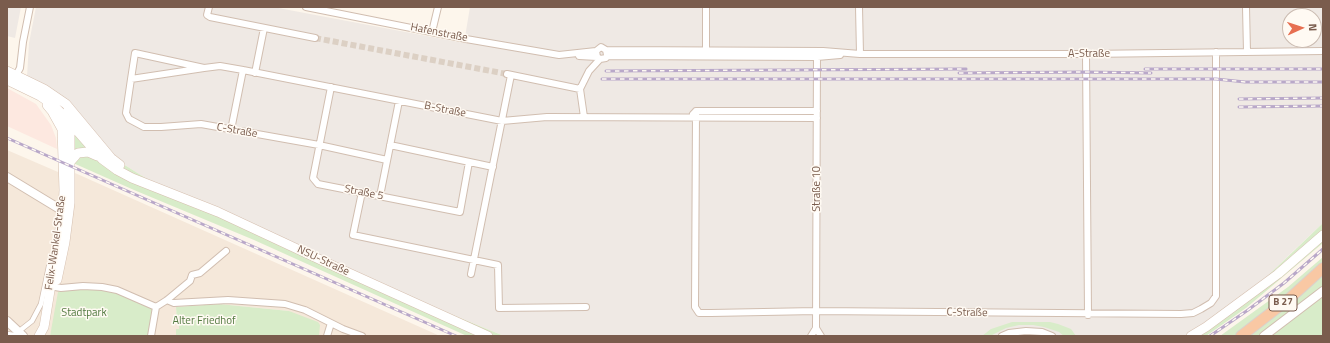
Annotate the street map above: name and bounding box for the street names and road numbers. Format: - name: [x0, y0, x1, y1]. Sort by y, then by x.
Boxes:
- street label: Hafenstraße: [409, 21, 469, 45]
- street label: A-Straße: [1068, 47, 1110, 61]
- street label: B-Straße: [423, 99, 467, 121]
- street label: C-Straße: [216, 121, 258, 141]
- street label: Straße 10: [810, 166, 824, 212]
- street label: Straße 5: [343, 183, 385, 203]
- street label: Felix-Wankel-Straße: [43, 195, 69, 291]
- street label: NSU-Straße: [295, 243, 351, 279]
- road number: B 27: [1269, 295, 1297, 311]
- street label: C-Straße: [946, 306, 988, 320]

